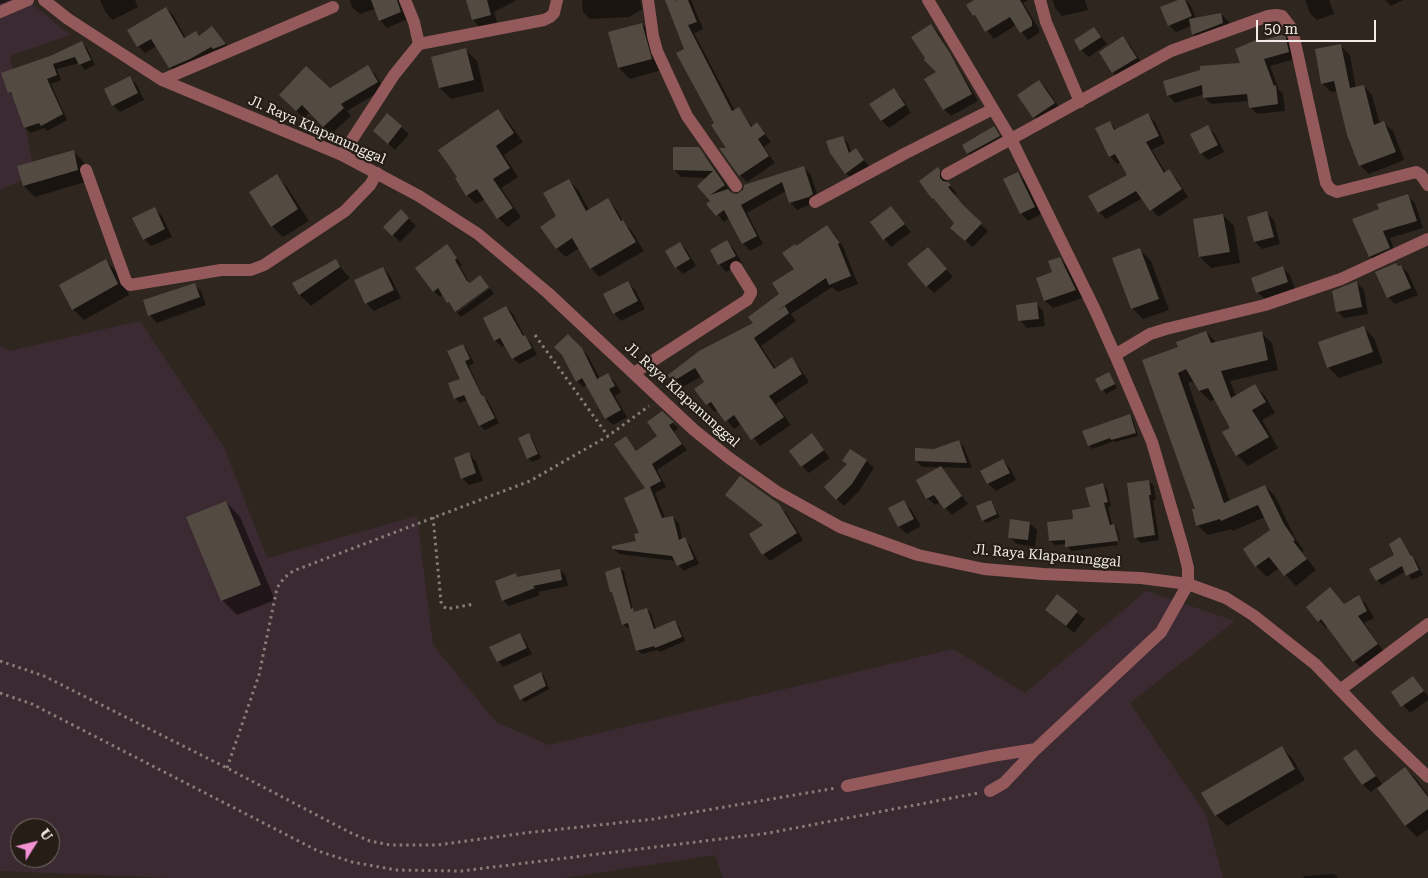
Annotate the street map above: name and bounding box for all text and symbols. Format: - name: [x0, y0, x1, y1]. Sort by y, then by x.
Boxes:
- scale bar: [1258, 10, 1378, 42]
- text: 50 m: [1264, 20, 1298, 38]
- street label: Jl. Raya Klapanunggal: [246, 92, 388, 168]
- street label: Jl. Raya Klapanunggal: [621, 339, 743, 451]
- street label: Jl. Raya Klapanunggal: [972, 541, 1122, 571]
- north arrow: [10, 818, 60, 868]
- text: U: [37, 826, 56, 844]

